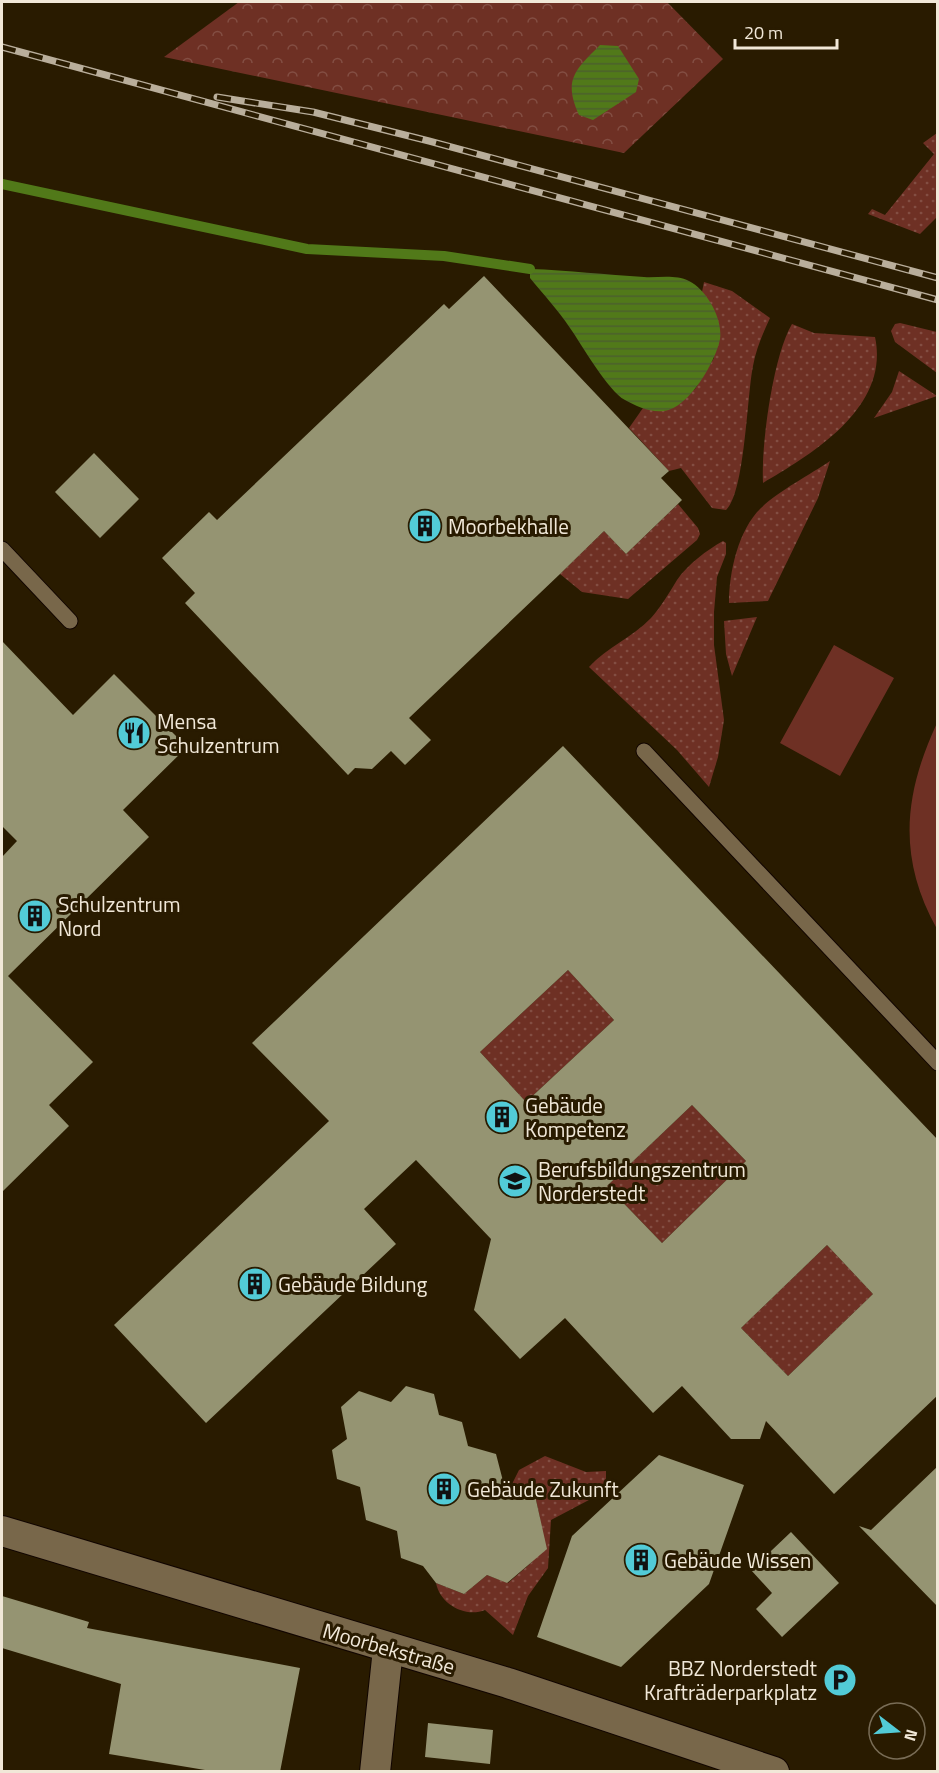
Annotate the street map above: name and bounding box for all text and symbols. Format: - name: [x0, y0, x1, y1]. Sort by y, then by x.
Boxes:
- scale bar: [735, 12, 837, 50]
- text: 20 m: [744, 19, 783, 46]
- building icon: Moorbekhalle: [407, 508, 443, 544]
- place label: Moorbekhalle: [448, 510, 569, 542]
- place label: Mensa Schulzentrum: [157, 705, 279, 761]
- restaurant icon: Mensa Schulzentrum: [116, 715, 152, 751]
- place label: Schulzentrum Nord: [58, 888, 180, 944]
- building icon: Schulzentrum Nord: [17, 898, 53, 934]
- place label: Gebäude Kompetenz: [525, 1089, 626, 1145]
- building icon: Gebäude Kompetenz: [484, 1099, 520, 1135]
- place label: Berufsbildungszentrum Norderstedt: [538, 1153, 746, 1209]
- school or university icon: Berufsbildungszentrum Norderstedt: [497, 1163, 533, 1199]
- building icon: Gebäude Bildung: [237, 1266, 273, 1302]
- place label: Gebäude Bildung: [278, 1268, 428, 1300]
- building icon: Gebäude Zukunft: [426, 1471, 462, 1507]
- place label: Gebäude Zukunft: [467, 1473, 619, 1505]
- building icon: Gebäude Wissen: [623, 1542, 659, 1578]
- place label: Gebäude Wissen: [664, 1544, 811, 1576]
- street label: Moorbekstraße: [319, 1614, 459, 1682]
- place label: BBZ Norderstedt Krafträderparkplatz: [644, 1652, 818, 1708]
- parking icon: BBZ Norderstedt Krafträderparkplatz: [822, 1662, 858, 1698]
- north arrow: [867, 1701, 927, 1761]
- text: N: [898, 1727, 924, 1744]

